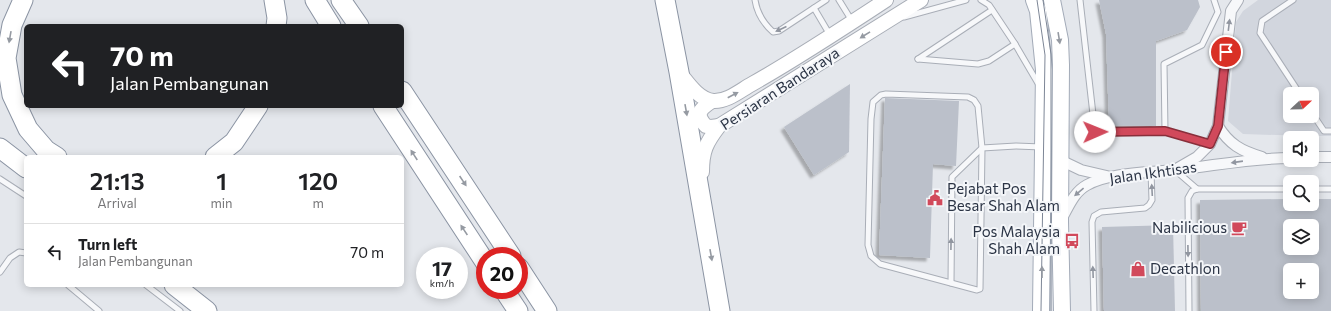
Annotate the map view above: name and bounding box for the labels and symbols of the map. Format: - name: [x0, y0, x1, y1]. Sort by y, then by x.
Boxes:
- one-way arrow: [1226, 19, 1232, 32]
- one-way arrow: [775, 26, 786, 32]
- one-way arrow: [7, 30, 13, 43]
- one-way arrow: [859, 32, 871, 39]
- one-way arrow: [1056, 32, 1062, 44]
- pin: [1209, 35, 1243, 69]
- street label: Persiaran Bandaraya: [717, 43, 842, 133]
- north arrow: [1283, 87, 1319, 123]
- one-way arrow: [727, 91, 739, 98]
- one-way arrow: [683, 104, 689, 116]
- position arrow: [1074, 111, 1116, 153]
- one-way arrow: [411, 149, 418, 161]
- street label: Jalan Ikhtisas: [1108, 157, 1198, 187]
- one-way arrow: [1231, 159, 1243, 165]
- one-way arrow: [459, 175, 466, 187]
- place label: Pejabat Pos Besar Shah Alam: [947, 179, 1060, 214]
- one-way arrow: [1148, 184, 1155, 196]
- one-way arrow: [1074, 187, 1084, 196]
- public building icon: Pejabat Pos Besar Shah Alam: [926, 189, 944, 207]
- place label: Nabilicious: [1152, 218, 1227, 236]
- cafe icon: Nabilicious: [1230, 219, 1248, 237]
- place label: Pos Malaysia Shah Alam: [973, 222, 1060, 257]
- one-way arrow: [460, 225, 468, 236]
- bus stop icon: Pos Malaysia Shah Alam: [1063, 232, 1081, 250]
- one-way arrow: [948, 237, 954, 250]
- one-way arrow: [1185, 245, 1191, 258]
- speed limit sign: 20: [476, 247, 528, 299]
- one-way arrow: [708, 249, 714, 261]
- place label: Decathlon: [1150, 259, 1220, 277]
- shop icon: Decathlon: [1129, 260, 1147, 278]
- one-way arrow: [1039, 265, 1045, 278]
- one-way arrow: [1090, 265, 1096, 278]

